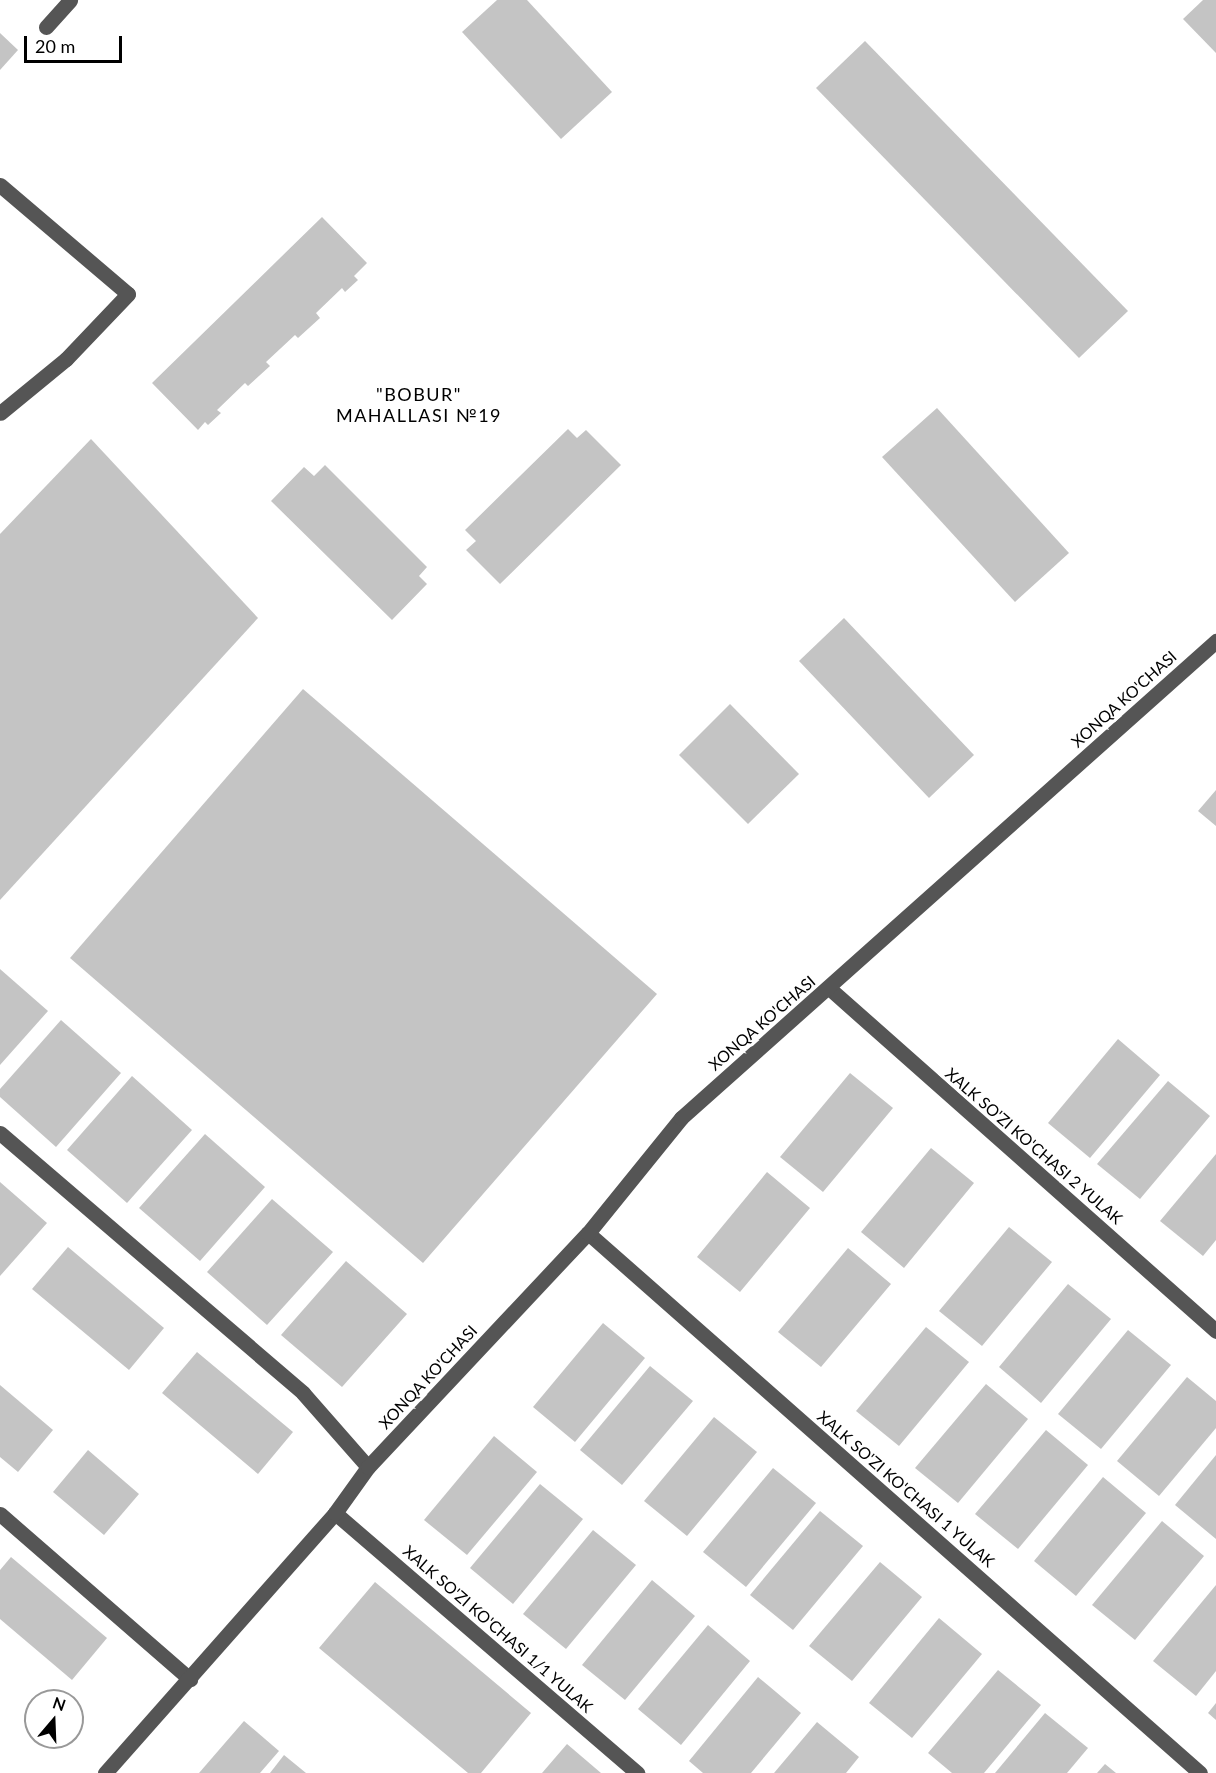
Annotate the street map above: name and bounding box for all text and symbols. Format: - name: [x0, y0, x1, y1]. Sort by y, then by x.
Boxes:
- scale bar: [27, 24, 124, 62]
- text: 20 m: [35, 35, 75, 57]
- district label: "BOBUR" MAHALLASI №19: [336, 384, 502, 426]
- street label: XONQA KO'CHASI: [1067, 647, 1181, 751]
- street label: XONQA KO'CHASI: [705, 971, 819, 1075]
- street label: XALK SO'ZI KO'CHASI 2 YULAK: [941, 1064, 1127, 1228]
- street label: XONQA KO'CHASI: [375, 1321, 481, 1433]
- street label: XALK SO'ZI KO'CHASI 1 YULAK: [813, 1407, 999, 1571]
- street label: XALK SO'ZI KO'CHASI 1/1 YULAK: [399, 1541, 597, 1717]
- north arrow: [24, 1689, 84, 1749]
- text: N: [50, 1692, 68, 1714]

